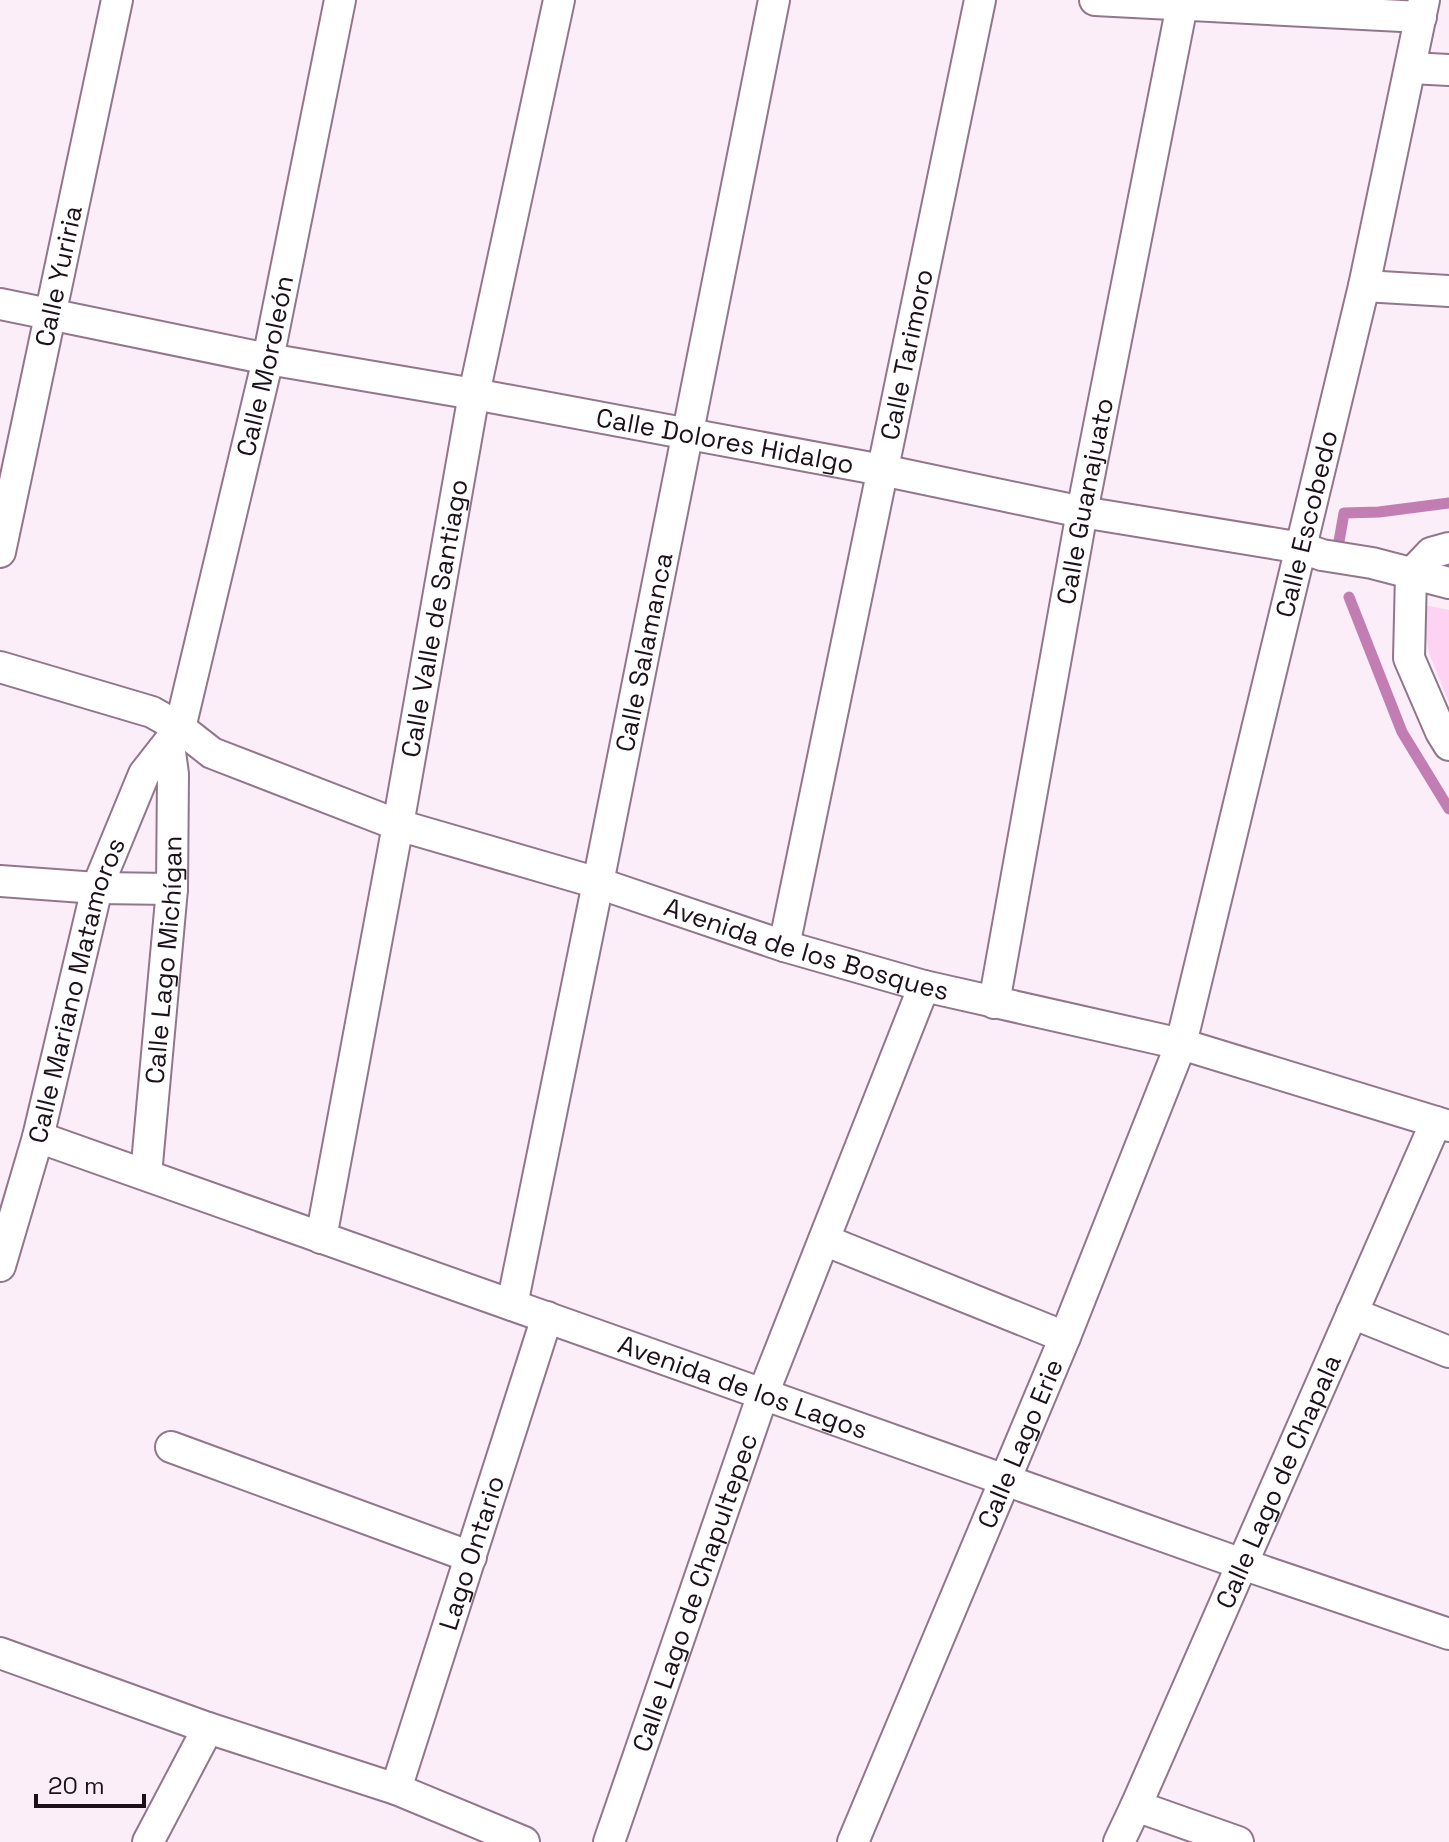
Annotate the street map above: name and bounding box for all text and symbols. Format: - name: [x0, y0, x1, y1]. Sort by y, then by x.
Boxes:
- street label: Calle Yuriria: [27, 202, 90, 350]
- street label: Calle Tarimoro: [872, 266, 941, 443]
- street label: Calle Moroleón: [228, 273, 301, 460]
- street label: Calle Guanajuato: [1049, 395, 1121, 607]
- street label: Calle Dolores Hidalgo: [593, 400, 857, 481]
- street label: Calle Escobedo: [1268, 427, 1346, 621]
- street label: Calle Valle de Santiago: [393, 476, 476, 760]
- street label: Calle Salamanca: [608, 550, 680, 755]
- street label: Calle Mariano Matamoros: [20, 832, 133, 1147]
- street label: Calle Lago Michígan: [137, 835, 189, 1085]
- street label: Avenida de los Bosques: [660, 890, 952, 1008]
- street label: Avenida de los Lagos: [614, 1327, 872, 1447]
- street label: Calle Lago de Chapala: [1208, 1349, 1349, 1614]
- street label: Calle Lago Erie: [970, 1354, 1071, 1534]
- street label: Calle Lago de Chapultepec: [624, 1428, 765, 1756]
- street label: Lago Ontario: [431, 1471, 512, 1634]
- scale bar: [36, 1758, 144, 1808]
- text: 20 m: [48, 1770, 105, 1801]

